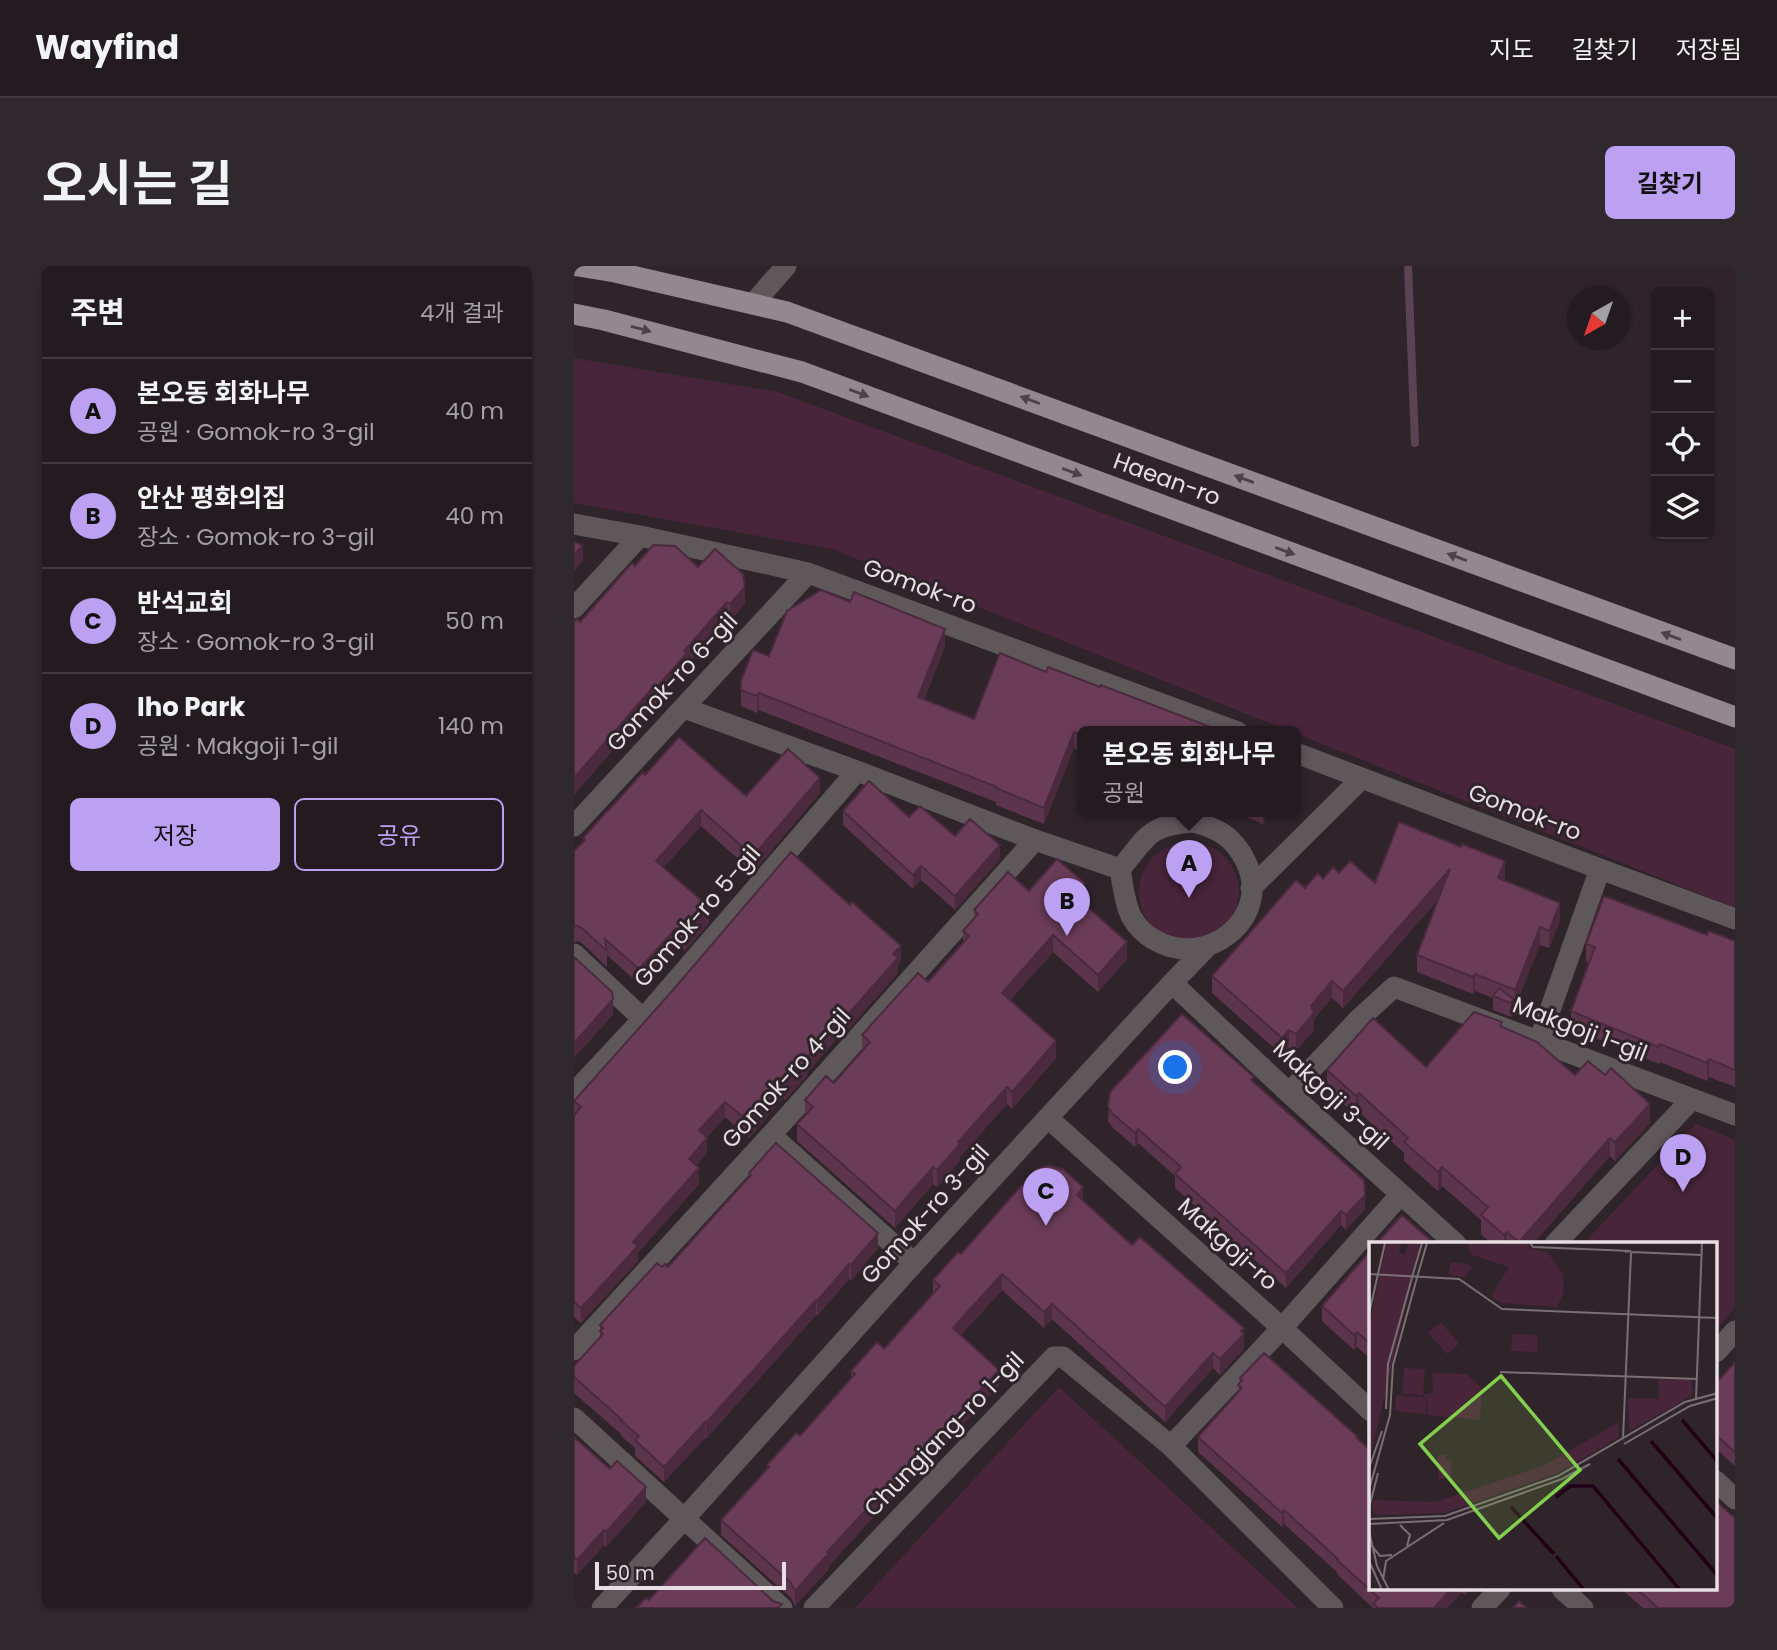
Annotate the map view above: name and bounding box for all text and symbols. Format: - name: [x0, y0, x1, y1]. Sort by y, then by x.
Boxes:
- text: Wayfind: [35, 24, 179, 71]
- text: 지도: [1489, 33, 1534, 66]
- text: 길찾기: [1572, 33, 1638, 66]
- text: 저장됨: [1676, 33, 1742, 66]
- button: 길찾기: [1605, 146, 1735, 219]
- text: 오시는 길: [42, 150, 233, 218]
- north arrow: [1567, 287, 1630, 350]
- map controls: [1651, 287, 1714, 539]
- button: +: [1651, 287, 1714, 350]
- text: 주변: [70, 291, 125, 334]
- text: 4개 결과: [420, 297, 504, 329]
- one-way arrow: [630, 324, 652, 335]
- button: −: [1651, 350, 1714, 413]
- text: 본오동 회화나무: [137, 375, 310, 411]
- one-way arrow: [848, 388, 869, 399]
- one-way arrow: [1020, 394, 1041, 405]
- text: A: [85, 395, 101, 427]
- text: 40 m: [445, 395, 504, 427]
- button: locate: [1651, 413, 1714, 476]
- text: 공원 · Gomok-ro 3-gil: [137, 416, 375, 448]
- street label: Haean-ro: [1109, 445, 1225, 513]
- one-way arrow: [1061, 467, 1082, 478]
- one-way arrow: [1233, 473, 1254, 484]
- button: layers: [1651, 476, 1714, 539]
- text: 안산 평화의집: [137, 480, 286, 516]
- text: B: [85, 500, 101, 532]
- text: 40 m: [445, 500, 504, 532]
- text: 장소 · Gomok-ro 3-gil: [137, 521, 375, 553]
- one-way arrow: [1275, 546, 1296, 557]
- street label: Gomok-ro: [859, 551, 981, 621]
- one-way arrow: [1447, 551, 1468, 562]
- text: 반석교회: [137, 585, 233, 621]
- text: C: [84, 605, 102, 637]
- text: 50 m: [445, 605, 504, 637]
- street label: Gomok-ro 6-gil: [599, 606, 745, 758]
- text: 장소 · Gomok-ro 3-gil: [137, 626, 375, 658]
- one-way arrow: [1660, 630, 1681, 641]
- text: Iho Park: [137, 689, 245, 725]
- text: D: [85, 710, 101, 742]
- text: 140 m: [438, 710, 504, 742]
- popup: [1077, 726, 1301, 817]
- text: 공원 · Makgoji 1-gil: [137, 730, 338, 762]
- text: 본오동 회화나무: [1103, 736, 1275, 772]
- street label: Gomok-ro: [1464, 776, 1586, 848]
- text: 공원: [1103, 777, 1145, 809]
- button: 저장: [70, 798, 280, 871]
- button: 공유: [294, 798, 504, 871]
- street label: Gomok-ro 5-gil: [626, 838, 768, 994]
- pin: A: [1166, 840, 1212, 898]
- pin: B: [1044, 878, 1090, 936]
- street label: Makgoji 1-gil: [1508, 989, 1652, 1069]
- street label: Gomok-ro 4-gil: [714, 1001, 858, 1155]
- street label: Makgoji 3-gil: [1266, 1033, 1396, 1157]
- your location: [1158, 1050, 1192, 1084]
- pin: D: [1660, 1134, 1706, 1192]
- street label: Gomok-ro 3-gil: [854, 1137, 996, 1291]
- pin: C: [1023, 1168, 1069, 1226]
- street label: Makgoji-ro: [1171, 1190, 1285, 1298]
- inset map: [1369, 1242, 1718, 1590]
- street label: Chungjang-ro 1-gil: [857, 1344, 1031, 1524]
- scale bar: [595, 1559, 786, 1591]
- text: 50 m: [606, 1560, 655, 1587]

